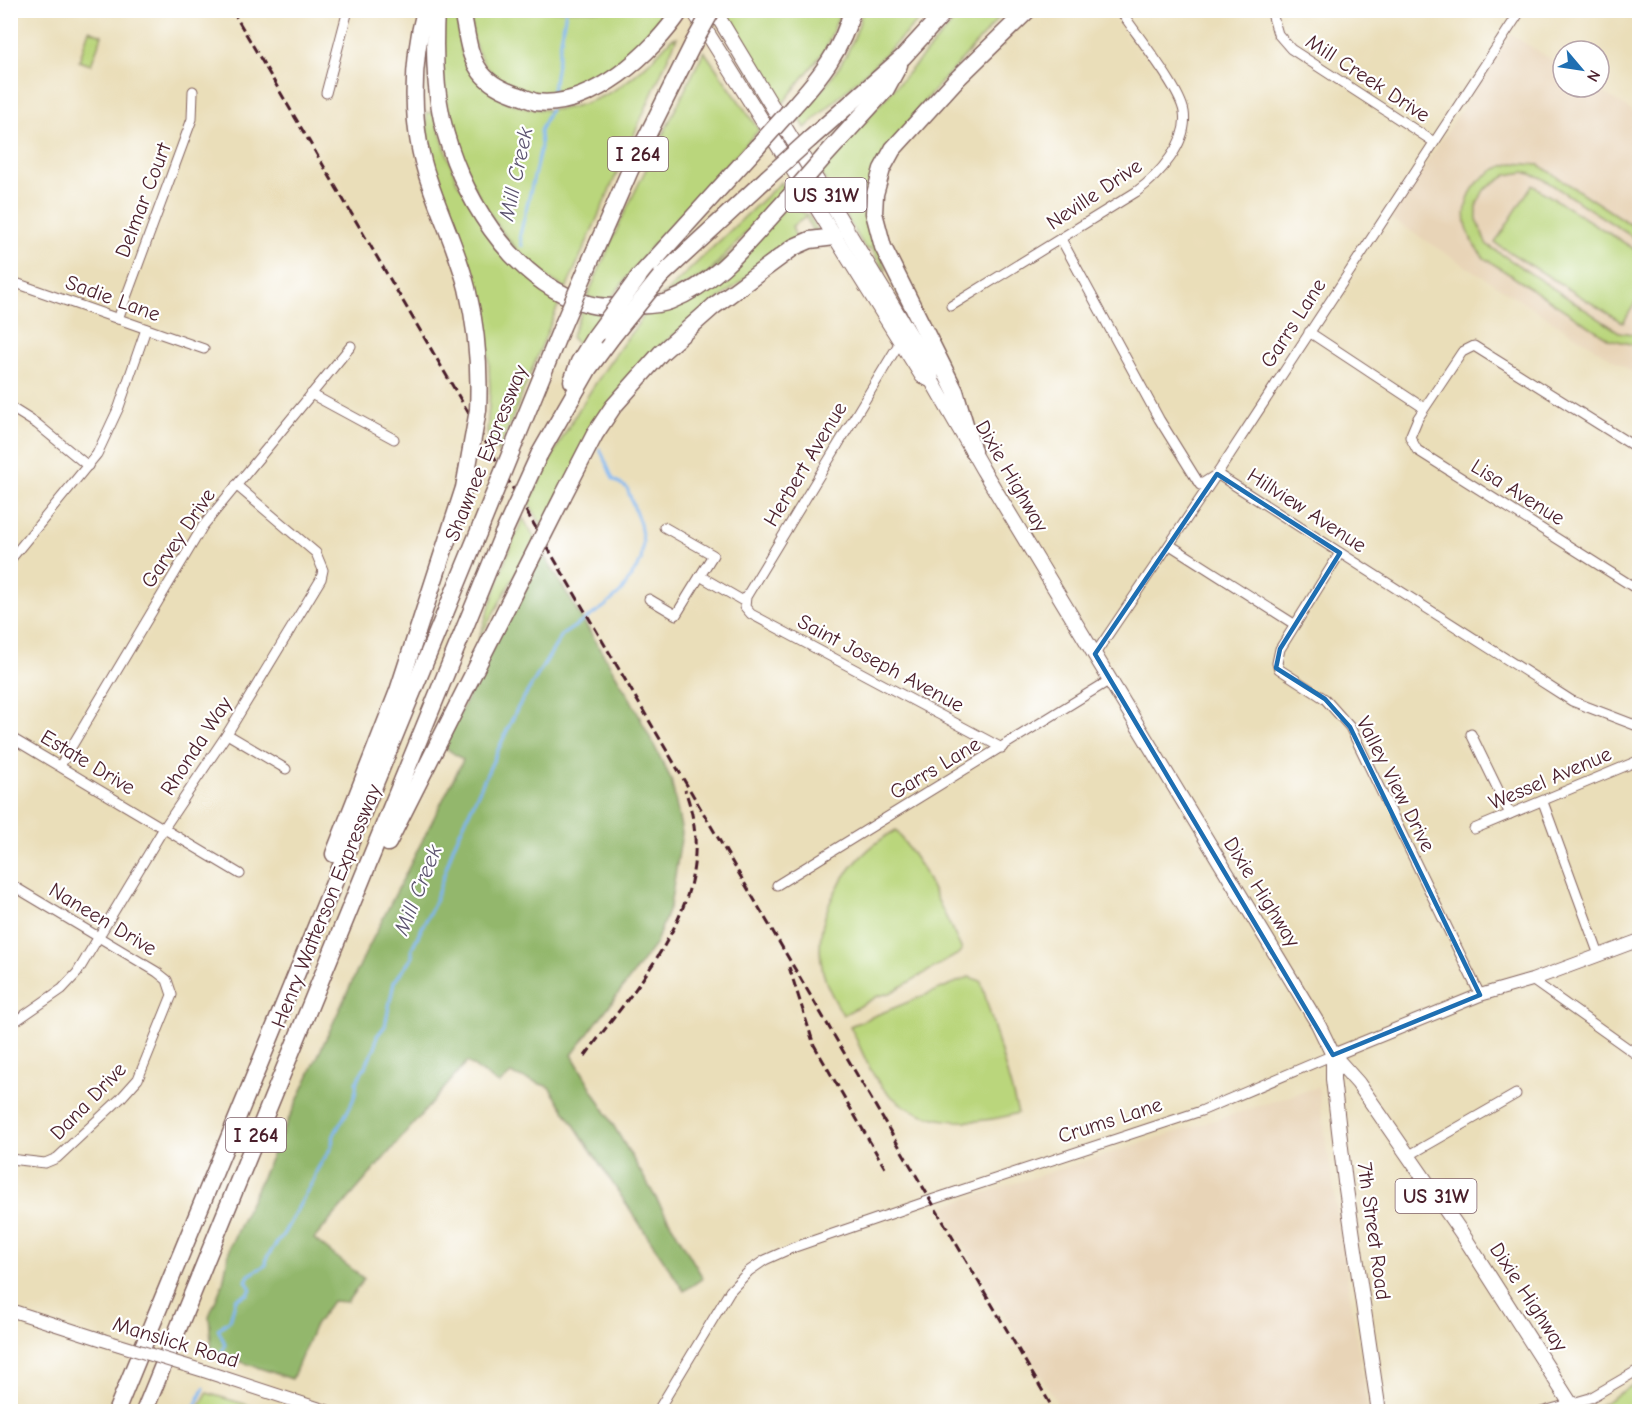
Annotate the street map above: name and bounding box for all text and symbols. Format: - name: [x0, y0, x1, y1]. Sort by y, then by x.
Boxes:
- street label: Mill Creek Drive: [1302, 29, 1434, 127]
- north arrow: [1551, 39, 1611, 99]
- text: N: [1583, 67, 1604, 85]
- water label: Mill Creek: [493, 125, 539, 224]
- road number: I 264: [608, 137, 668, 171]
- street label: Delmar Court: [110, 138, 176, 261]
- street label: Neville Drive: [1042, 153, 1146, 235]
- road number: US 31W: [786, 178, 866, 212]
- street label: Sadie Lane: [62, 270, 164, 326]
- street label: Garrs Lane: [1255, 274, 1331, 372]
- street label: Shawnee Expressway: [440, 361, 533, 545]
- street label: Herbert Avenue: [758, 397, 852, 531]
- street label: Dixie Highway: [970, 416, 1054, 537]
- street label: Lisa Avenue: [1467, 454, 1569, 530]
- street label: Hillview Avenue: [1243, 463, 1371, 557]
- street label: Garvey Drive: [136, 484, 220, 592]
- street label: Saint Joseph Avenue: [794, 609, 968, 717]
- street label: Rhonda Way: [155, 692, 237, 800]
- street label: Valley View Drive: [1352, 712, 1440, 856]
- street label: Estate Drive: [36, 724, 140, 800]
- street label: Garrs Lane: [885, 732, 985, 804]
- street label: Wessel Avenue: [1485, 741, 1615, 815]
- street label: Henry Watterson Expressway: [266, 780, 386, 1031]
- street label: Dixie Highway: [1219, 833, 1306, 952]
- water label: Mill Creek: [388, 841, 448, 940]
- street label: Naneen Drive: [45, 878, 161, 960]
- street label: Dana Drive: [45, 1057, 131, 1145]
- street label: Crums Lane: [1055, 1092, 1165, 1148]
- road number: I 264: [226, 1118, 286, 1152]
- street label: 7th Street Road: [1352, 1160, 1396, 1302]
- road number: US 31W: [1396, 1179, 1476, 1213]
- street label: Dixie Highway: [1485, 1238, 1573, 1356]
- street label: Manslick Road: [110, 1311, 242, 1373]

